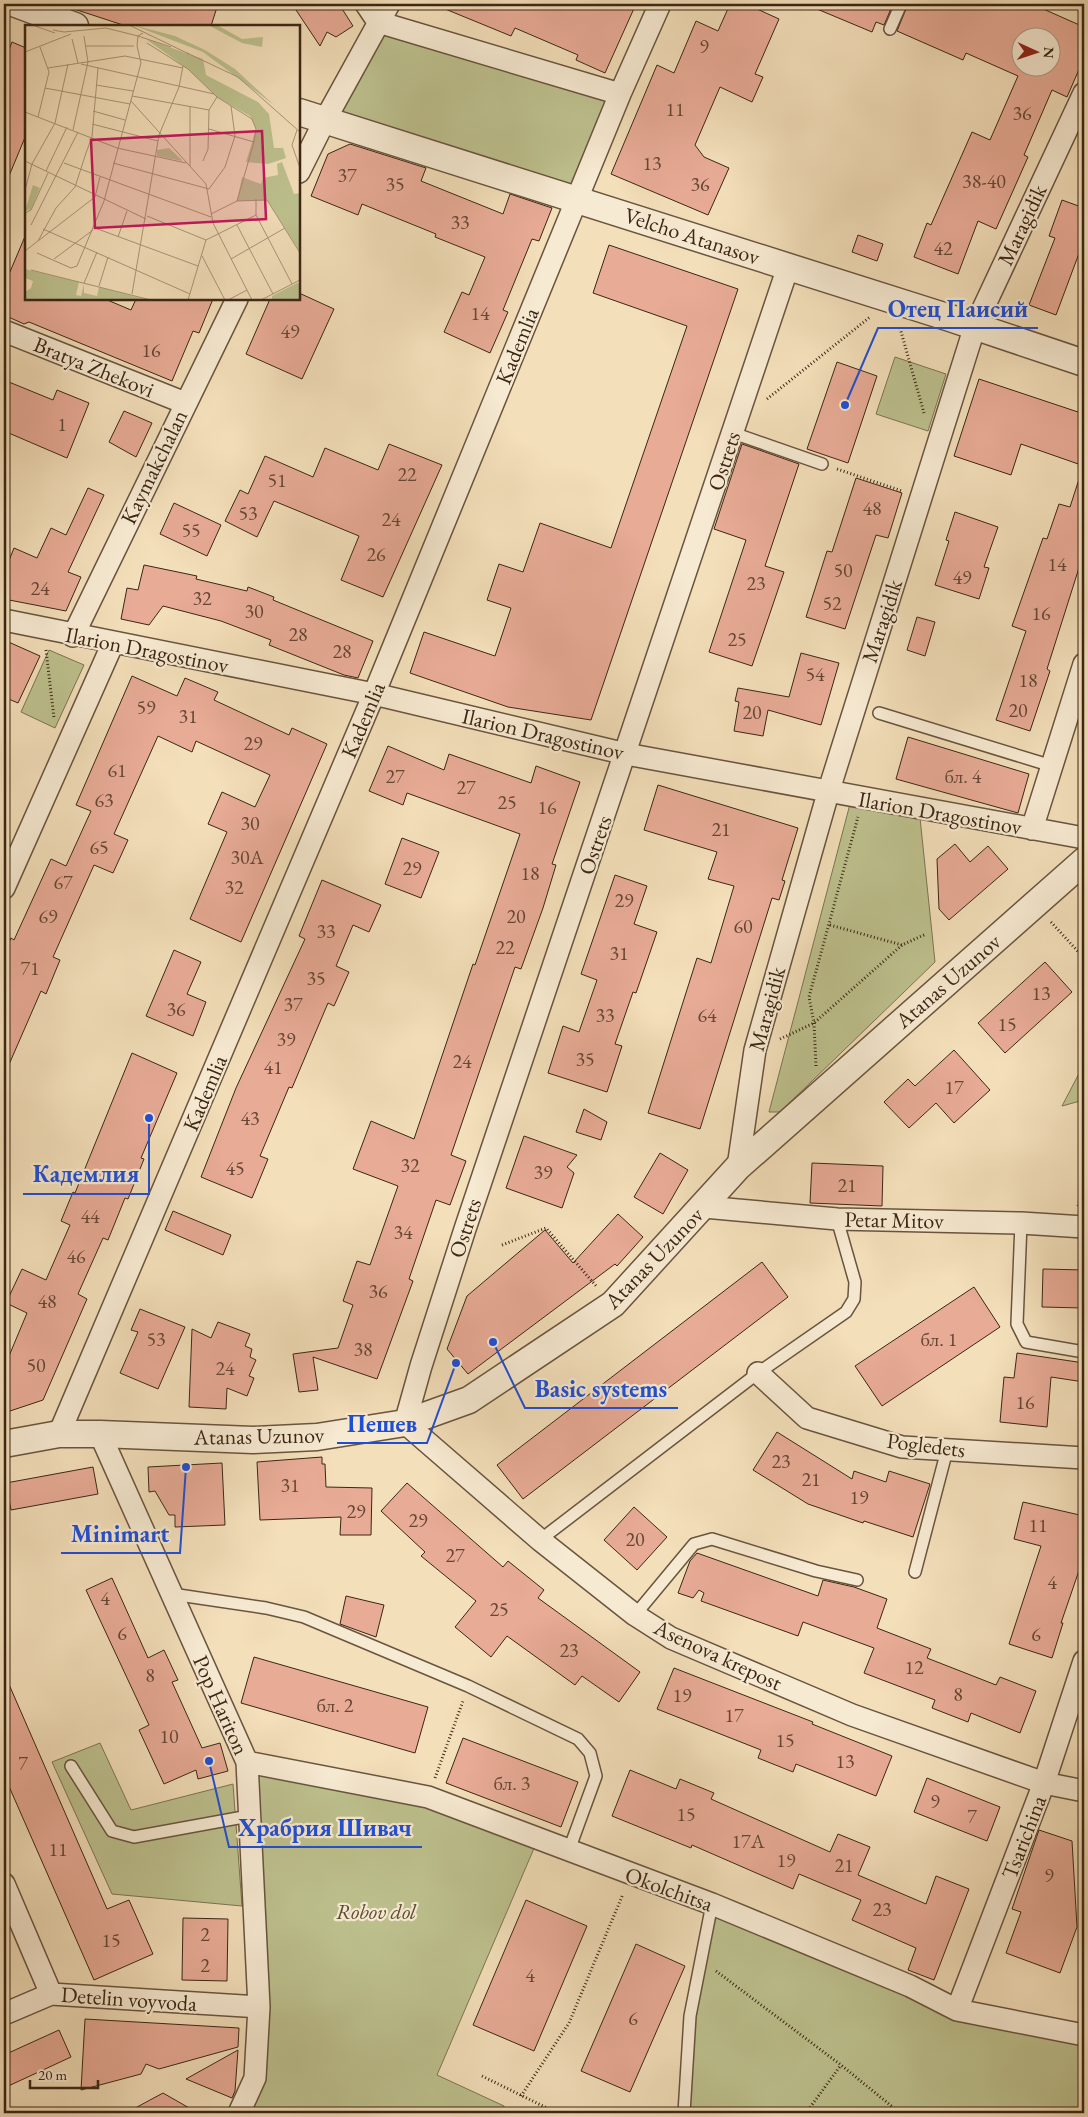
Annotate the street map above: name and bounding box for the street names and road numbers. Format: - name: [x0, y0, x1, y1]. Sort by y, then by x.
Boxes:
- street label: Maragidik: [991, 179, 1054, 270]
- street label: Velcho Atanasov: [621, 200, 764, 272]
- street label: Kademlia: [489, 303, 546, 389]
- street label: Bratya Zhekovi: [29, 330, 159, 404]
- street label: Kaymakchalan: [114, 405, 194, 529]
- street label: Ostrets: [701, 428, 747, 494]
- street label: Maragidik: [855, 575, 909, 666]
- street label: Ilarion Dragostinov: [63, 620, 231, 680]
- street label: Kademlia: [334, 677, 392, 763]
- street label: Ilarion Dragostinov: [459, 701, 627, 767]
- street label: Ilarion Dragostinov: [856, 784, 1024, 842]
- street label: Ostrets: [571, 812, 619, 878]
- street label: Atanas Uzunov: [888, 927, 1007, 1035]
- street label: Maragidik: [742, 963, 792, 1054]
- street label: Kademlia: [176, 1050, 234, 1136]
- street label: Ostrets: [442, 1195, 488, 1261]
- street label: Atanas Uzunov: [597, 1201, 710, 1316]
- street label: Petar Mitov: [844, 1205, 944, 1235]
- street label: Atanas Uzunov: [192, 1420, 325, 1452]
- street label: Pogledets: [885, 1426, 967, 1464]
- street label: Asenova krepost: [648, 1612, 787, 1697]
- street label: Pop Hariton: [186, 1650, 256, 1760]
- street label: Tsarichina: [995, 1791, 1053, 1883]
- street label: Okolchitsa: [621, 1860, 717, 1918]
- street label: Detelin voyvoda: [60, 1980, 198, 2018]

